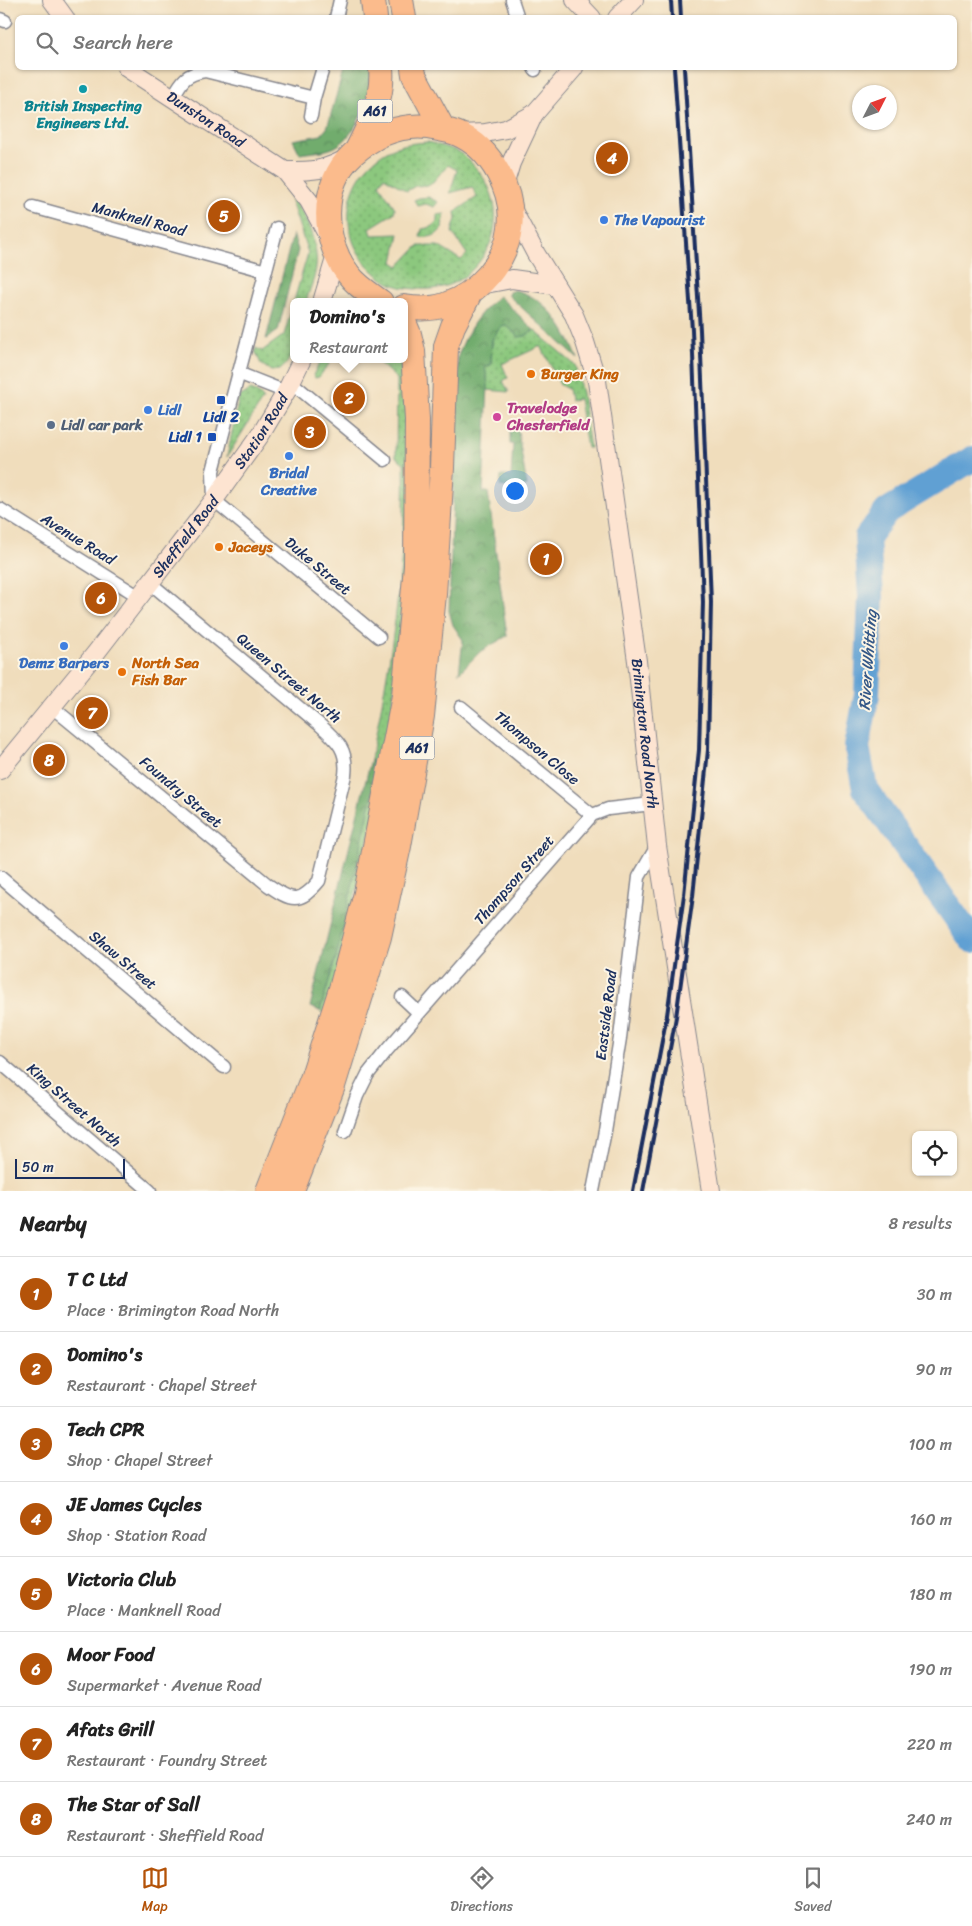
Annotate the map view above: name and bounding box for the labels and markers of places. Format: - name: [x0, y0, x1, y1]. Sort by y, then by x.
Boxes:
- marker: British Inspecting Engineers Ltd.: [77, 83, 89, 95]
- place label: British Inspecting Engineers Ltd.: [24, 93, 142, 136]
- pin: 4: [596, 139, 628, 177]
- pin: 5: [208, 197, 240, 235]
- place label: The Vapourist: [614, 207, 706, 233]
- marker: The Vapourist: [598, 214, 610, 226]
- place label: Burger King: [541, 361, 619, 387]
- marker: Burger King: [525, 368, 537, 380]
- pin: 2: [333, 379, 365, 417]
- marker: Lidl 2: [215, 394, 227, 406]
- place label: Travelodge Chesterfield: [506, 395, 591, 438]
- place label: Lidl: [158, 397, 182, 423]
- marker: Lidl: [142, 404, 154, 416]
- place label: Lidl 2: [203, 404, 239, 430]
- marker: Travelodge Chesterfield: [491, 411, 503, 423]
- place label: Lidl car park: [61, 412, 144, 438]
- pin: 3: [294, 413, 326, 451]
- marker: Lidl car park: [45, 419, 57, 431]
- place label: Lidl 1: [168, 424, 203, 450]
- marker: Lidl 1: [206, 431, 218, 443]
- marker: Bridal Creative: [283, 450, 295, 462]
- place label: Bridal Creative: [260, 460, 317, 503]
- place label: Jaceys: [228, 534, 274, 560]
- pin: 1: [530, 540, 562, 578]
- marker: Jaceys: [213, 541, 225, 553]
- pin: 6: [85, 579, 117, 617]
- marker: Demz Barpers: [58, 640, 70, 652]
- place label: Demz Barpers: [19, 650, 110, 676]
- place label: North Sea Fish Bar: [131, 650, 200, 693]
- marker: North Sea Fish Bar: [116, 666, 128, 678]
- pin: 7: [76, 694, 108, 732]
- pin: 8: [33, 741, 65, 779]

